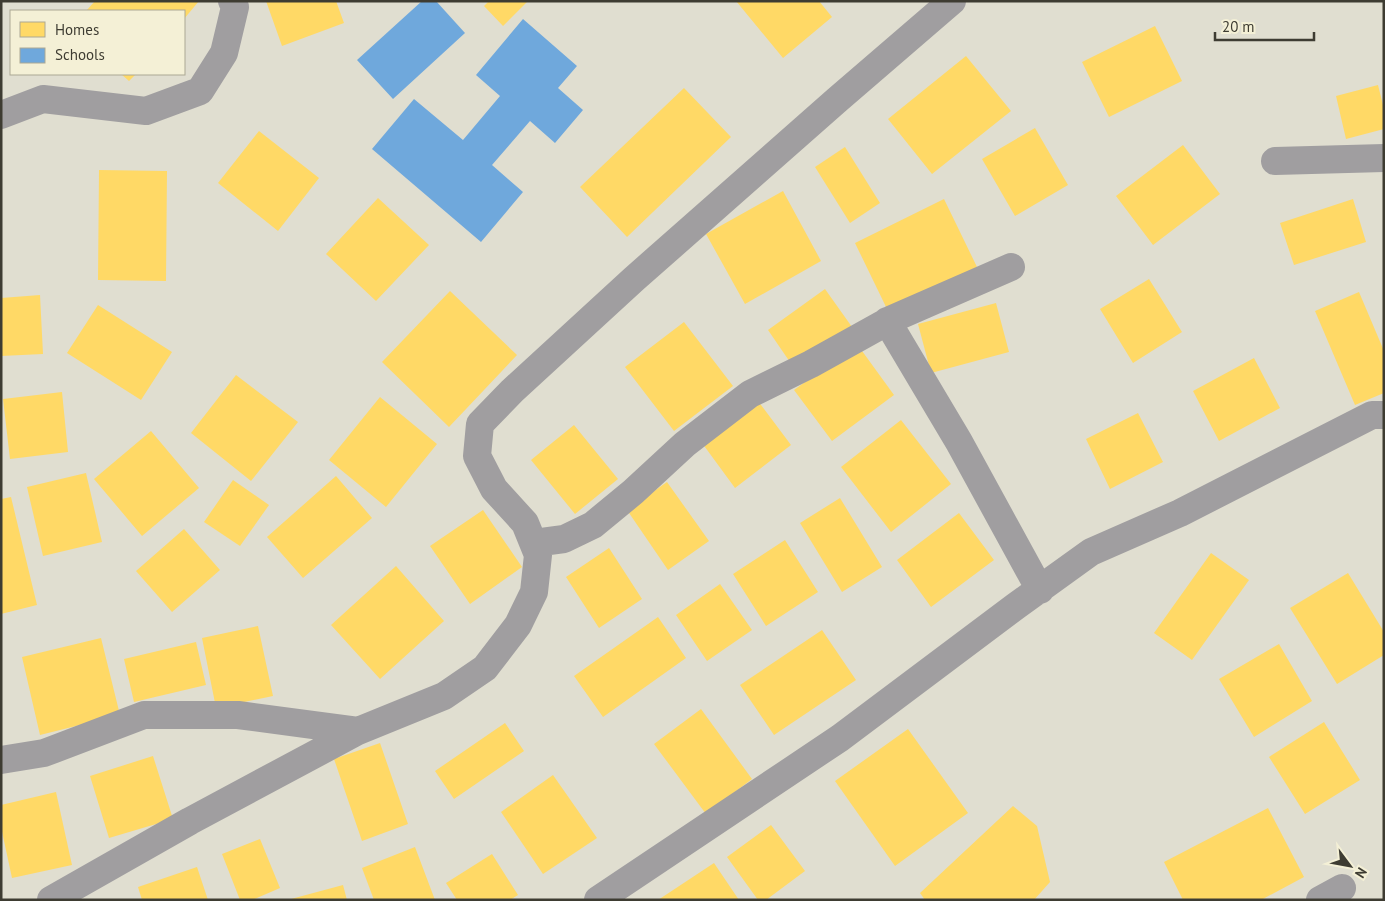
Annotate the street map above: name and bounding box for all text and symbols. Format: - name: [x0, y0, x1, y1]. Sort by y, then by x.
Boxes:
- legend: [10, 10, 185, 75]
- scale bar: [1215, 10, 1314, 42]
- text: 20 m: [1222, 17, 1255, 36]
- text: Homes: [55, 20, 99, 39]
- text: Schools: [55, 45, 105, 64]
- north arrow: [1325, 841, 1375, 891]
- text: N: [1351, 864, 1371, 882]

